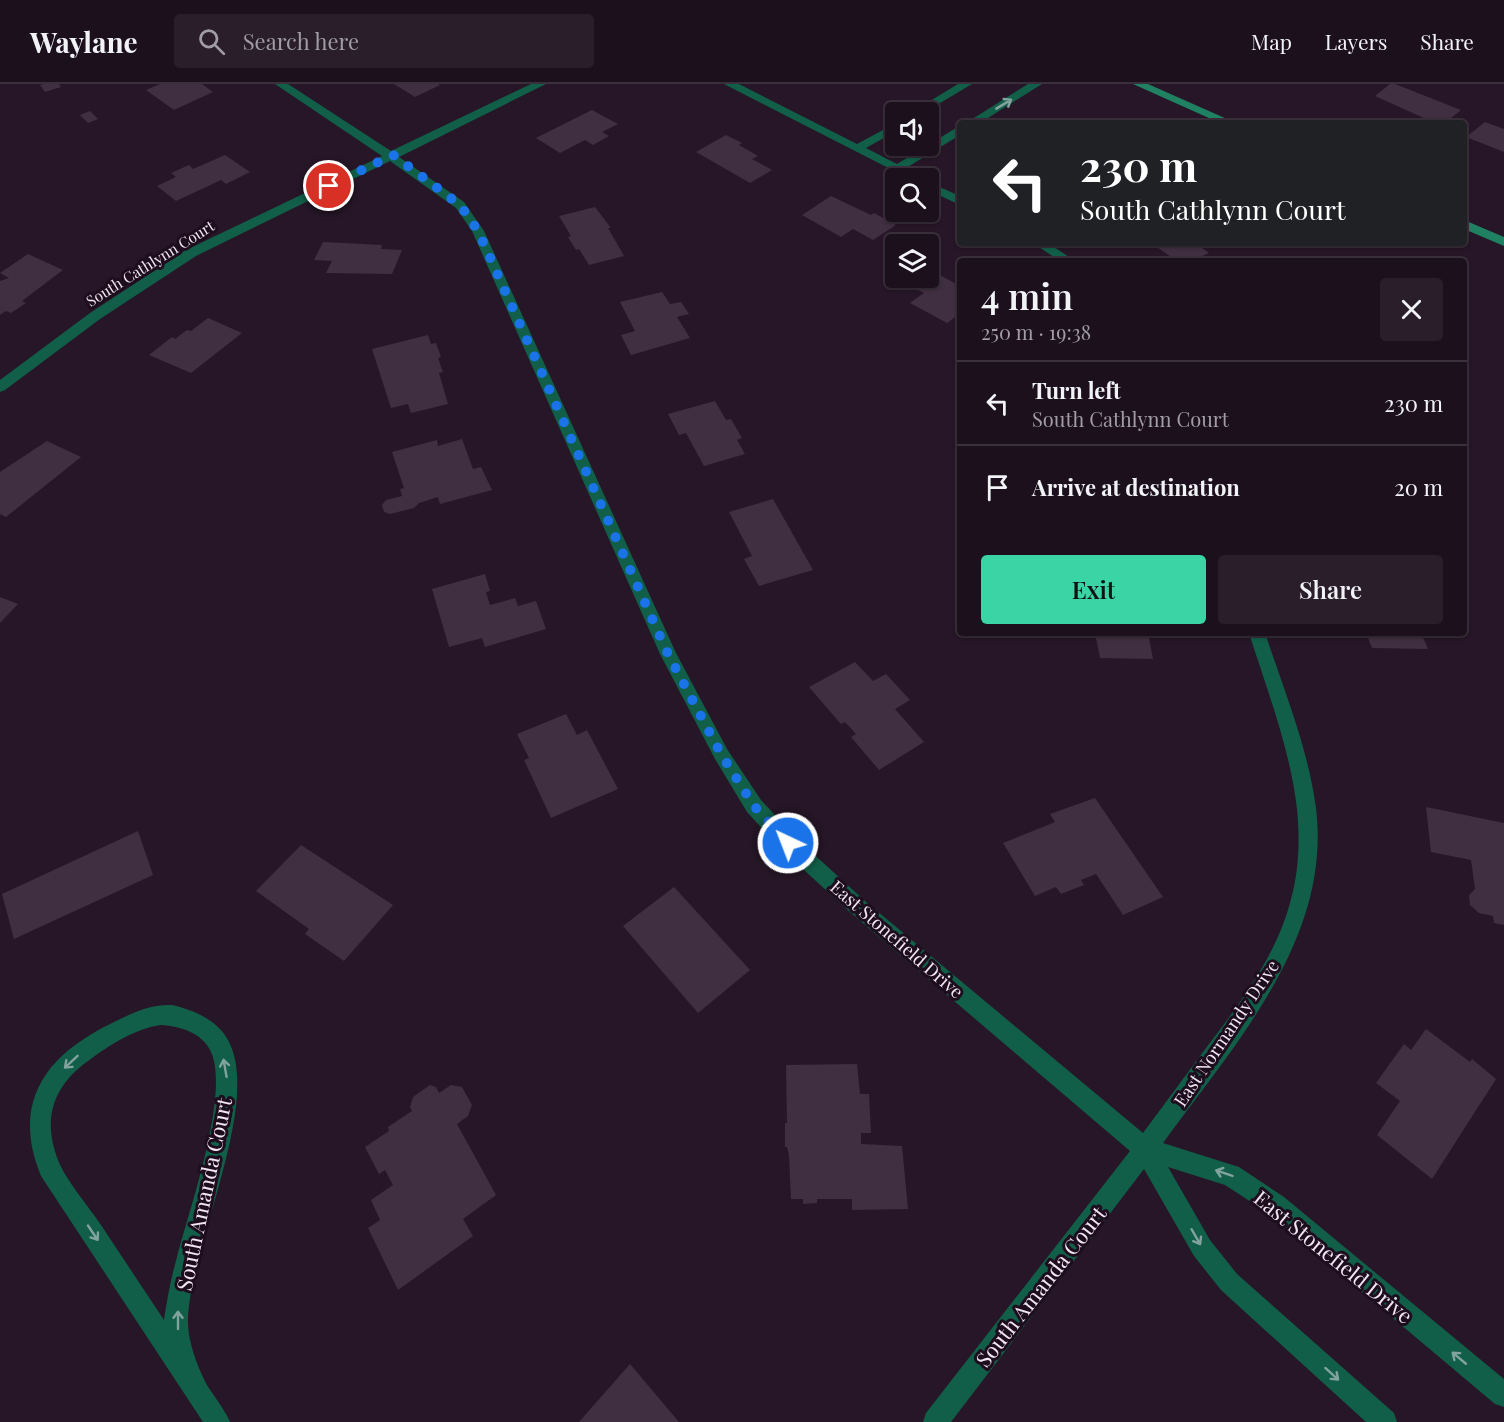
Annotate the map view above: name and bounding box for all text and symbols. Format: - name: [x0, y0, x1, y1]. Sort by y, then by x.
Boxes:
- search box: [174, 14, 594, 68]
- text: Waylane: [30, 23, 138, 60]
- icon: search: [195, 25, 228, 58]
- text: Search here: [243, 26, 359, 56]
- text: Map: [1251, 27, 1292, 55]
- text: Layers: [1325, 27, 1387, 55]
- text: Share: [1420, 27, 1474, 55]
- one-way arrow: [995, 97, 1012, 109]
- map controls: [885, 102, 939, 288]
- button: sound: [885, 102, 939, 156]
- text: 230 m: [1080, 137, 1197, 193]
- icon: left: [981, 144, 1059, 222]
- pin: [303, 160, 354, 211]
- button: search: [885, 168, 939, 222]
- icon: arrive: [312, 169, 345, 202]
- text: South Cathlynn Court: [1080, 191, 1346, 227]
- street label: South Cathlynn Court: [82, 215, 218, 311]
- button: layers: [885, 234, 939, 288]
- text: 4 min: [981, 271, 1073, 319]
- button: close: [1380, 278, 1443, 341]
- text: 250 m · 19:38: [981, 318, 1091, 345]
- text: Turn left: [1032, 375, 1121, 405]
- icon: left: [981, 387, 1014, 420]
- text: 230 m: [1384, 388, 1443, 418]
- text: South Cathlynn Court: [1032, 405, 1229, 432]
- icon: arrive: [981, 471, 1014, 504]
- text: Arrive at destination: [1032, 472, 1240, 502]
- text: 20 m: [1394, 472, 1443, 502]
- button: Exit: [981, 555, 1206, 624]
- button: Share: [1218, 555, 1443, 624]
- position arrow: [756, 811, 820, 875]
- street label: East Stonefield Drive: [826, 875, 968, 1003]
- street label: East Normandy Drive: [1168, 955, 1284, 1111]
- one-way arrow: [64, 1055, 79, 1069]
- one-way arrow: [219, 1059, 230, 1078]
- street label: South Amanda Court: [169, 1094, 237, 1293]
- one-way arrow: [1215, 1167, 1234, 1178]
- street label: East Stonefield Drive: [1249, 1183, 1419, 1329]
- street label: South Amanda Court: [968, 1199, 1112, 1372]
- one-way arrow: [87, 1224, 99, 1240]
- one-way arrow: [1190, 1228, 1202, 1245]
- one-way arrow: [172, 1311, 184, 1330]
- one-way arrow: [1452, 1351, 1467, 1365]
- one-way arrow: [1324, 1367, 1339, 1381]

